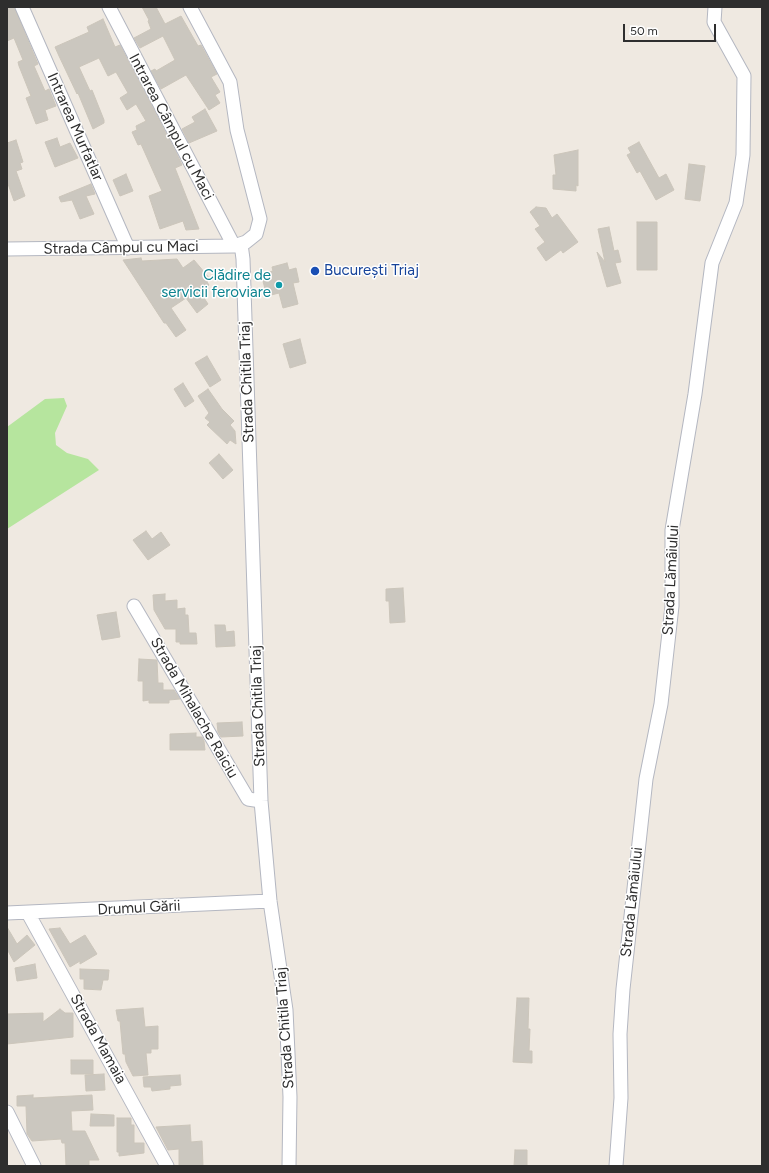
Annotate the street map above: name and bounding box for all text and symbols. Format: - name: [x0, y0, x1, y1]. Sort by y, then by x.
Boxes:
- scale bar: [625, 16, 718, 42]
- text: 50 m: [630, 24, 658, 38]
- street label: Intrarea Câmpul cu Maci: [125, 51, 217, 203]
- street label: Intrarea Murfatlar: [43, 70, 107, 184]
- street label: Strada Câmpul cu Maci: [43, 238, 199, 258]
- place label: București Triaj: [324, 262, 419, 280]
- marker: București Triaj: [309, 265, 321, 277]
- place label: Clădire de servicii feroviare: [161, 267, 271, 302]
- marker: Clădire de servicii feroviare: [274, 280, 284, 290]
- street label: Strada Chitila Triaj: [236, 321, 258, 443]
- street label: Strada Lămâiului: [659, 524, 683, 636]
- street label: Strada Mihalache Raiciu: [146, 634, 242, 782]
- street label: Strada Chitila Triaj: [247, 645, 269, 767]
- street label: Strada Lămâiului: [617, 846, 647, 958]
- street label: Drumul Gării: [97, 897, 181, 919]
- street label: Strada Chitila Triaj: [272, 967, 298, 1089]
- street label: Strada Mamaia: [66, 991, 130, 1087]

